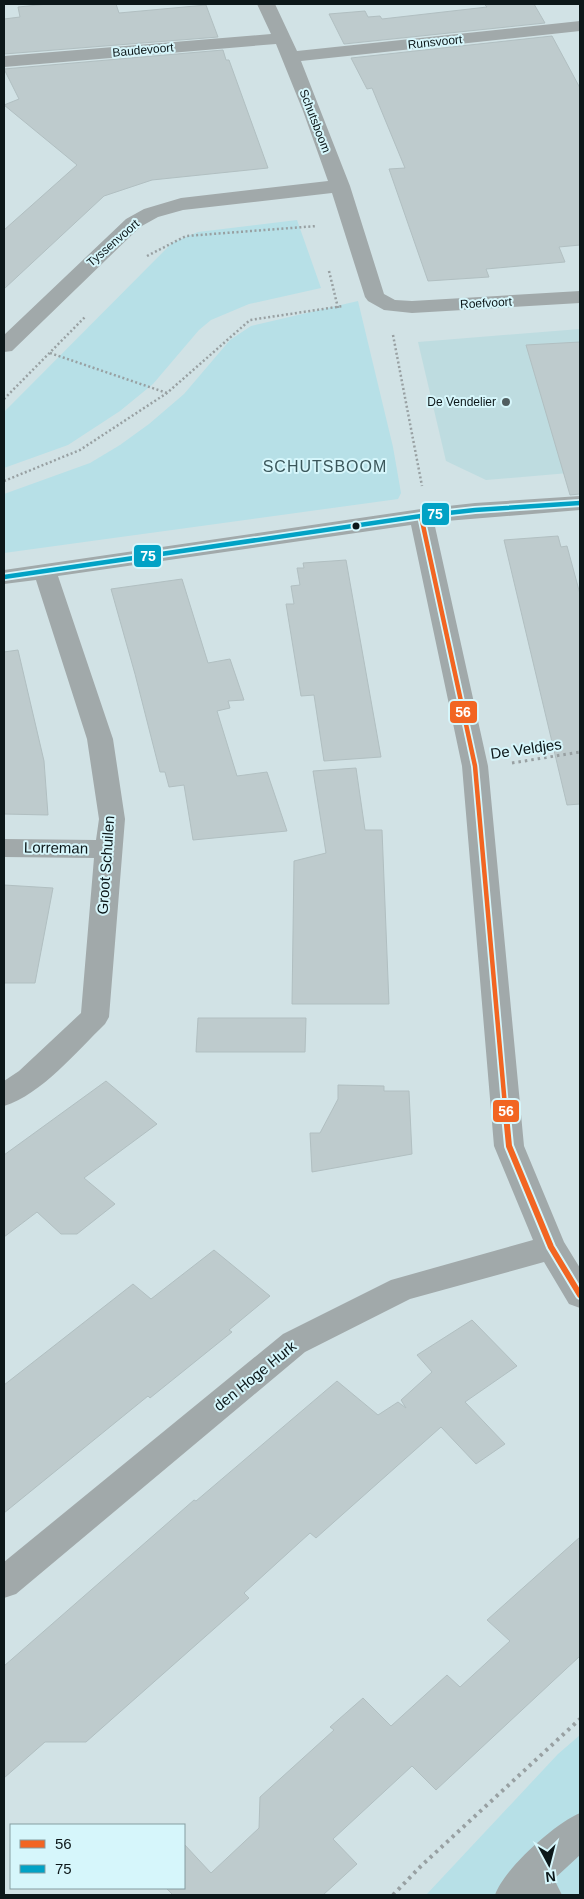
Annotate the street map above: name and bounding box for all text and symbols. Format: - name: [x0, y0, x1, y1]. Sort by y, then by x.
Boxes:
- street label: Runsvoort: [407, 32, 464, 52]
- street label: Baudevoort: [112, 40, 175, 60]
- street label: Schutsboom: [297, 87, 333, 155]
- street label: Tyssenvoort: [84, 216, 143, 270]
- street label: Roefvoort: [460, 295, 513, 311]
- place label: De Vendelier: [427, 395, 496, 409]
- marker: De Vendelier: [500, 396, 512, 408]
- district label: SCHUTSBOOM: [263, 458, 387, 475]
- line badge: 75: [421, 502, 450, 526]
- text: 75: [427, 506, 443, 522]
- unlabelled marker: [351, 521, 361, 531]
- line badge: 75: [133, 544, 162, 568]
- text: 75: [140, 548, 156, 564]
- line badge: 56: [449, 700, 478, 724]
- text: 56: [455, 704, 471, 720]
- street label: De Veldjes: [489, 735, 563, 762]
- street label: Groot Schuilen: [94, 815, 117, 915]
- street label: Lorreman: [24, 838, 88, 857]
- line badge: 56: [492, 1099, 520, 1123]
- text: 56: [498, 1103, 514, 1119]
- street label: den Hoge Hurk: [210, 1337, 300, 1414]
- legend: [10, 1824, 185, 1889]
- text: 56: [55, 1835, 72, 1852]
- north arrow: [524, 1839, 574, 1889]
- text: 75: [55, 1860, 72, 1877]
- text: N: [545, 1868, 557, 1885]

